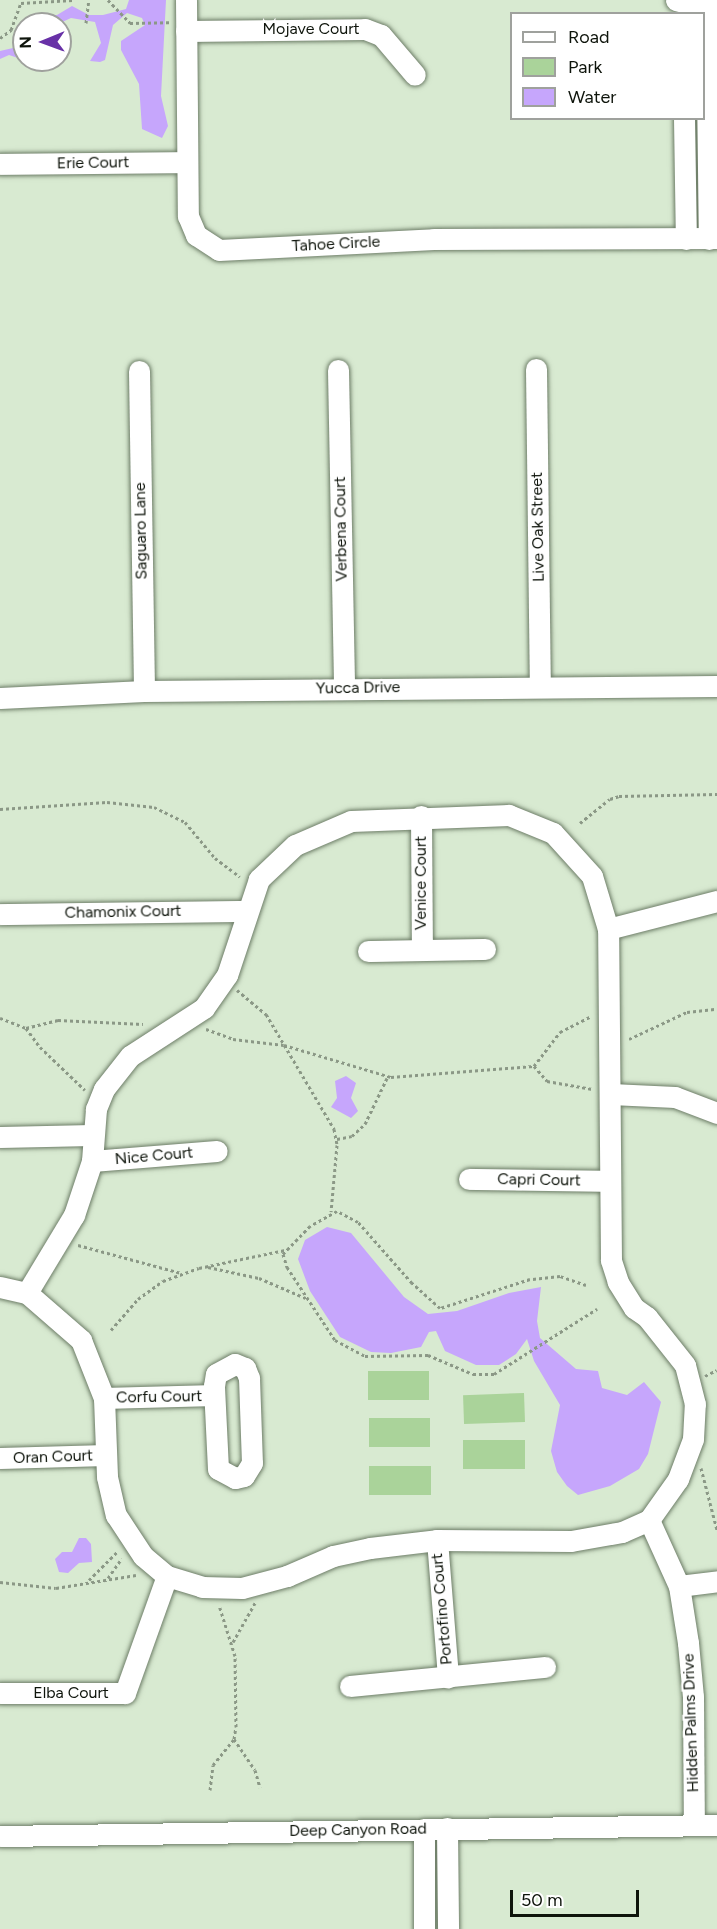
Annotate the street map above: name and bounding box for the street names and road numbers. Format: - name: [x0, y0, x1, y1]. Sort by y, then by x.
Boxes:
- street label: Mojave Court: [262, 19, 360, 39]
- street label: Erie Court: [57, 153, 129, 173]
- street label: Tahoe Circle: [291, 232, 381, 256]
- street label: Live Oak Street: [527, 472, 549, 582]
- street label: Verbena Court: [330, 476, 352, 582]
- street label: Saguaro Lane: [131, 482, 151, 580]
- street label: Yucca Drive: [316, 678, 400, 698]
- street label: Venice Court: [411, 836, 431, 930]
- street label: Chamonix Court: [64, 901, 182, 923]
- street label: Nice Court: [114, 1143, 194, 1169]
- street label: Capri Court: [497, 1170, 581, 1190]
- street label: Corfu Court: [116, 1387, 202, 1407]
- street label: Oran Court: [13, 1446, 93, 1468]
- street label: Portofino Court: [428, 1552, 456, 1666]
- street label: Hidden Palms Drive: [679, 1653, 703, 1793]
- street label: Elba Court: [33, 1683, 109, 1703]
- street label: Deep Canyon Road: [289, 1819, 427, 1841]

